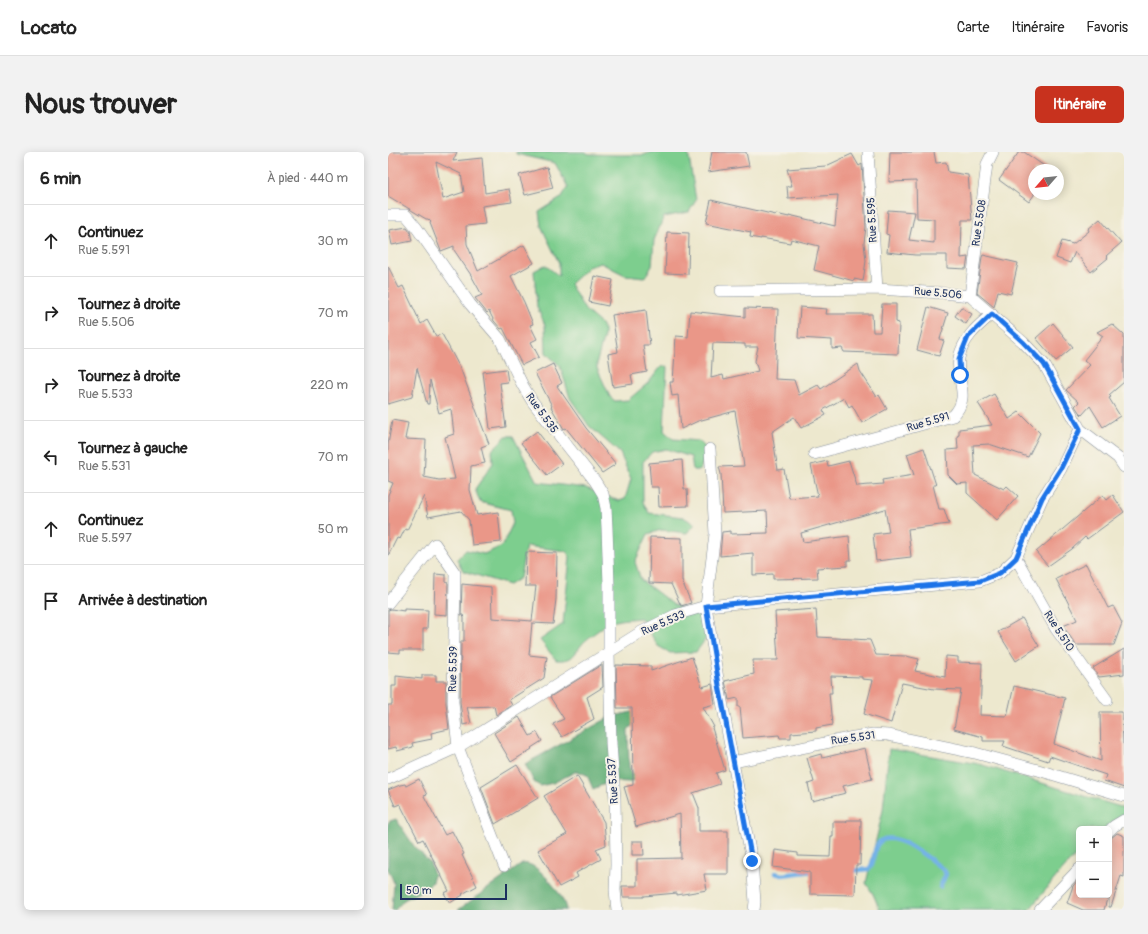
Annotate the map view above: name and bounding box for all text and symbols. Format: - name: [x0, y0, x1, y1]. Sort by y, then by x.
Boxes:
- text: Locato: [20, 16, 77, 40]
- text: Carte: [957, 19, 989, 36]
- text: Itinéraire: [1011, 19, 1064, 36]
- text: Favoris: [1086, 19, 1128, 36]
- button: Itinéraire: [1035, 86, 1124, 123]
- text: Nous trouver: [24, 87, 177, 122]
- north arrow: [1028, 164, 1064, 200]
- text: 6 min: [40, 168, 81, 189]
- text: À pied · 440 m: [267, 170, 348, 186]
- street label: Rue 5.595: [864, 197, 880, 243]
- street label: Rue 5.508: [969, 198, 989, 247]
- text: Continuez: [78, 223, 143, 242]
- icon: ahead: [40, 230, 62, 252]
- text: 30 m: [318, 233, 348, 249]
- text: Rue 5.591: [78, 242, 130, 258]
- street label: Rue 5.506: [914, 284, 962, 302]
- text: Tournez à droite: [78, 295, 180, 314]
- icon: right: [40, 302, 62, 324]
- text: 70 m: [318, 305, 348, 321]
- text: Rue 5.506: [78, 314, 135, 330]
- route start: [951, 366, 969, 384]
- text: Tournez à droite: [78, 367, 180, 386]
- icon: right: [40, 374, 62, 396]
- text: 220 m: [310, 377, 348, 393]
- text: Rue 5.533: [78, 386, 133, 402]
- street label: Rue 5.535: [523, 391, 561, 436]
- street label: Rue 5.591: [905, 409, 951, 435]
- text: Tournez à gauche: [78, 439, 188, 458]
- icon: left: [40, 446, 62, 468]
- text: 70 m: [318, 449, 348, 465]
- text: Rue 5.531: [78, 458, 131, 474]
- text: Continuez: [78, 511, 143, 530]
- icon: ahead: [40, 518, 62, 540]
- text: 50 m: [318, 521, 348, 537]
- text: Rue 5.597: [78, 530, 132, 546]
- icon: arrive: [40, 590, 62, 612]
- text: Arrivée à destination: [78, 591, 207, 610]
- street label: Rue 5.533: [639, 608, 687, 638]
- street label: Rue 5.510: [1041, 608, 1077, 654]
- street label: Rue 5.539: [446, 646, 460, 692]
- street label: Rue 5.531: [830, 728, 876, 748]
- street label: Rue 5.537: [605, 757, 621, 804]
- map controls: [1076, 826, 1112, 898]
- button: +: [1076, 826, 1112, 862]
- route end: [743, 852, 761, 870]
- button: −: [1076, 862, 1112, 898]
- scale bar: [400, 882, 507, 901]
- text: 50 m: [406, 884, 432, 897]

